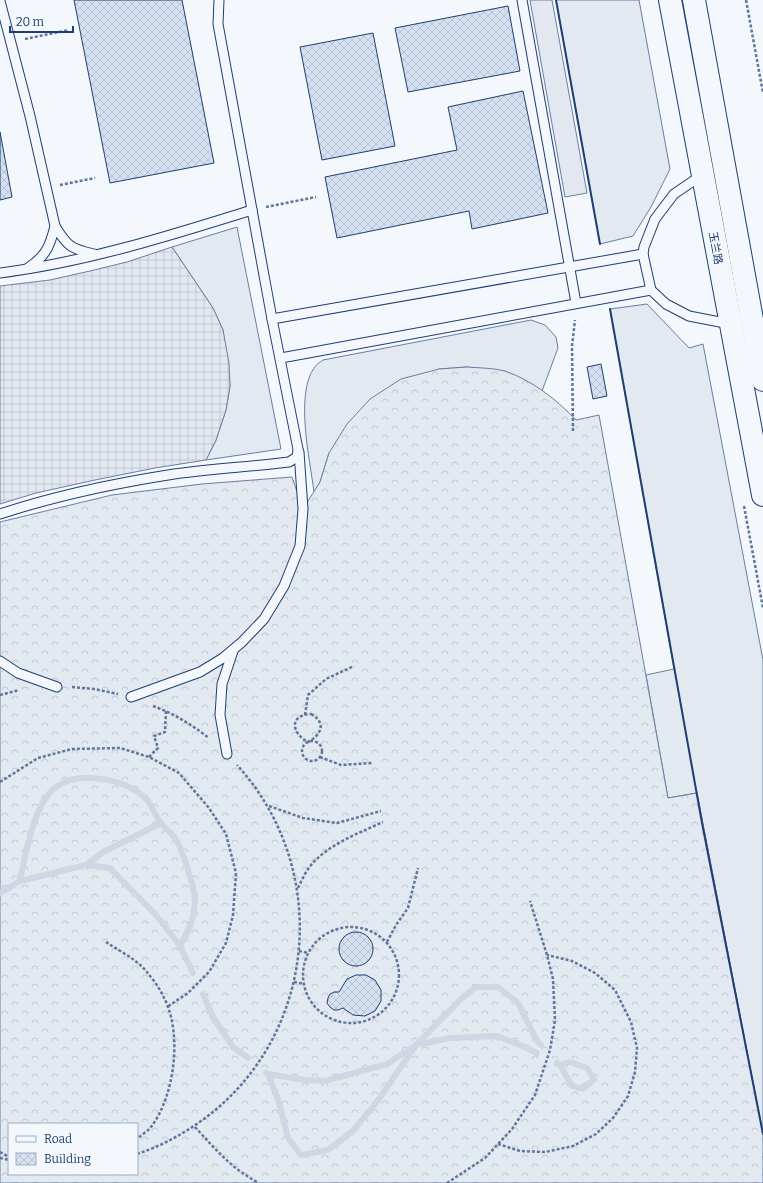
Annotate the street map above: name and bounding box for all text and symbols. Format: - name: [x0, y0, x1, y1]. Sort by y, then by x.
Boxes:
- scale bar: [10, 8, 73, 34]
- text: 20 m: [16, 15, 45, 29]
- street label: 玉兰路: [706, 231, 725, 266]
- legend: [8, 1123, 138, 1175]
- text: Road: [44, 1132, 72, 1146]
- text: Building: [44, 1152, 91, 1166]

